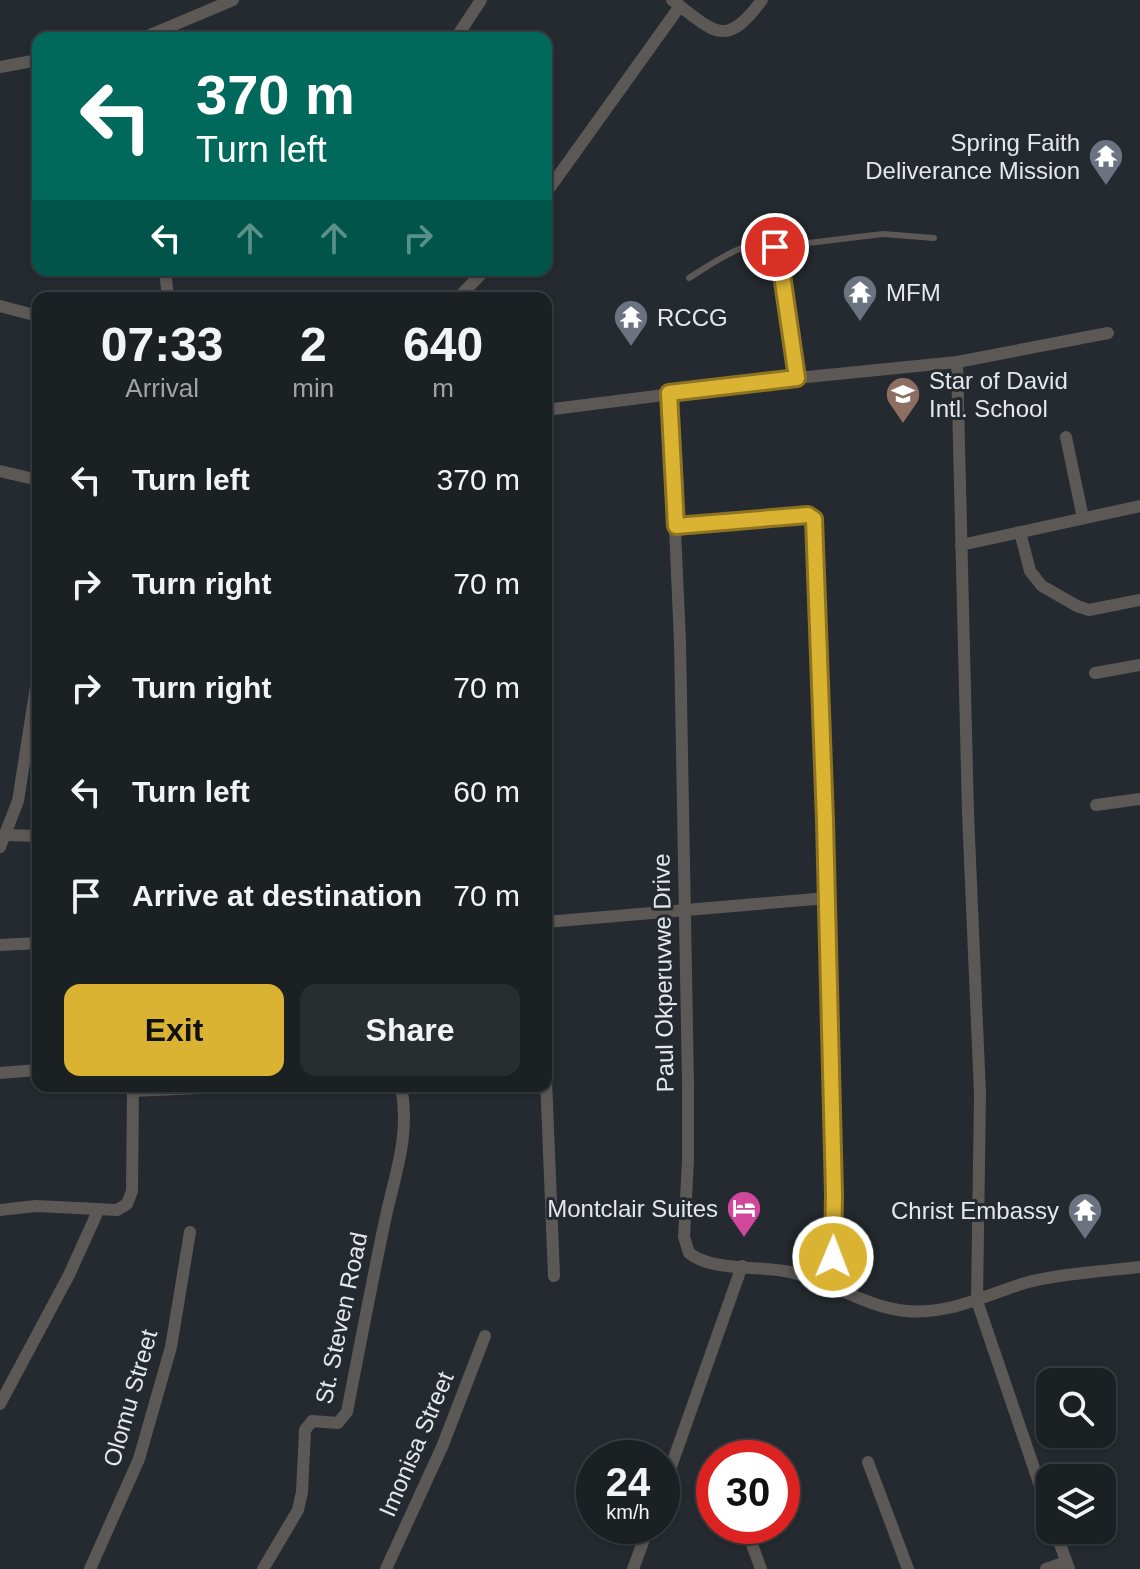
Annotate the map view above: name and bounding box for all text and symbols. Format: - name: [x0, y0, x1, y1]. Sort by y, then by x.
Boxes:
- text: 370 m: [196, 63, 355, 126]
- icon: left: [64, 64, 168, 168]
- text: Turn left: [196, 129, 327, 170]
- place label: Spring Faith Deliverance Mission: [865, 129, 1080, 184]
- temple icon: Spring Faith Deliverance Mission: [1087, 137, 1125, 187]
- pin: [741, 213, 809, 281]
- icon: left: [144, 216, 188, 260]
- icon: ahead: [228, 216, 272, 260]
- icon: ahead: [312, 216, 356, 260]
- icon: right: [396, 216, 440, 260]
- icon: arrive: [753, 225, 797, 269]
- temple icon: MFM: [841, 273, 879, 323]
- place label: MFM: [886, 279, 941, 306]
- temple icon: RCCG: [612, 298, 650, 348]
- place label: RCCG: [657, 304, 728, 331]
- text: 07:33: [101, 318, 224, 371]
- text: 2: [300, 318, 327, 371]
- text: 640: [403, 318, 483, 371]
- place label: Star of David Intl. School: [929, 367, 1068, 422]
- text: Arrival: [125, 373, 199, 403]
- text: min: [292, 373, 334, 403]
- text: m: [432, 373, 454, 403]
- school or university icon: Star of David Intl. School: [884, 375, 922, 425]
- icon: left: [64, 458, 108, 502]
- text: Turn left: [132, 463, 250, 496]
- text: 370 m: [437, 463, 520, 496]
- icon: right: [64, 562, 108, 606]
- text: Turn right: [132, 567, 271, 600]
- text: 70 m: [453, 567, 520, 600]
- icon: right: [64, 666, 108, 710]
- text: Turn right: [132, 671, 271, 704]
- text: 70 m: [453, 671, 520, 704]
- icon: left: [64, 770, 108, 814]
- text: Turn left: [132, 775, 250, 808]
- text: 60 m: [453, 775, 520, 808]
- street label: Paul Okperuvwe Drive: [647, 853, 679, 1093]
- icon: arrive: [64, 874, 108, 918]
- text: Arrive at destination: [132, 879, 422, 912]
- text: 70 m: [453, 879, 520, 912]
- button: Exit: [64, 984, 284, 1076]
- button: Share: [300, 984, 520, 1076]
- hotel icon: Montclair Suites: [725, 1189, 763, 1239]
- temple icon: Christ Embassy: [1066, 1191, 1104, 1241]
- place label: Montclair Suites: [547, 1195, 718, 1222]
- place label: Christ Embassy: [891, 1197, 1059, 1224]
- position arrow: [791, 1215, 875, 1299]
- street label: St. Steven Road: [310, 1230, 372, 1406]
- street label: Olomu Street: [98, 1326, 163, 1470]
- street label: Imonisa Street: [373, 1367, 459, 1520]
- map controls: [1036, 1368, 1116, 1544]
- button: search: [1036, 1368, 1116, 1448]
- speed limit sign: 30: [696, 1440, 800, 1544]
- text: 24: [606, 1460, 650, 1504]
- button: layers: [1036, 1464, 1116, 1544]
- text: km/h: [606, 1501, 650, 1523]

